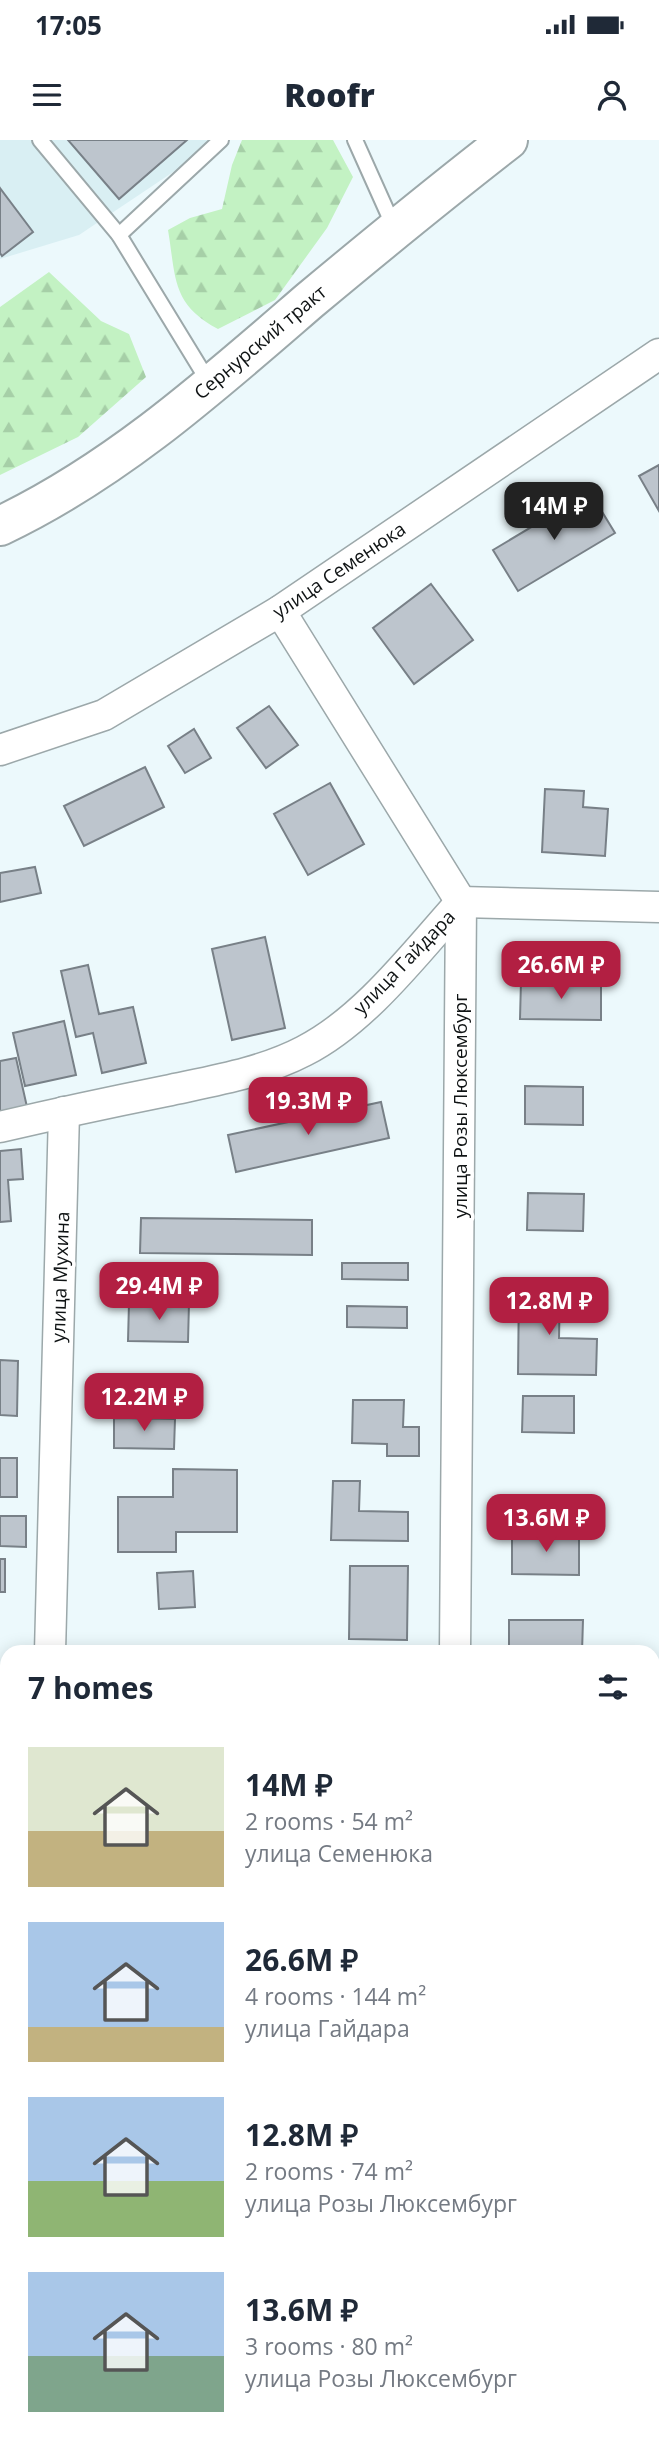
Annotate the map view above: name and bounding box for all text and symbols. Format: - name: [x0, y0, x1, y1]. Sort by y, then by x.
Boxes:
- text: 17:05: [35, 7, 102, 43]
- text: Roofr: [284, 73, 375, 116]
- icon: menu: [28, 76, 66, 114]
- icon: person: [593, 76, 631, 114]
- street label: Сернурский тракт: [188, 279, 332, 405]
- pin: 14M ₽: [505, 482, 603, 542]
- text: 14M ₽: [520, 489, 588, 521]
- street label: улица Семенюка: [267, 516, 411, 624]
- street label: улица Гайдара: [347, 904, 461, 1020]
- pin: 26.6M ₽: [496, 942, 626, 1001]
- text: 26.6M ₽: [517, 948, 605, 980]
- street label: улица Розы Люксембург: [447, 994, 473, 1218]
- pin: 19.3M ₽: [243, 1077, 373, 1137]
- text: 19.3M ₽: [264, 1084, 352, 1116]
- street label: улица Мухина: [45, 1211, 75, 1343]
- pin: 29.4M ₽: [94, 1262, 224, 1322]
- text: 29.4M ₽: [115, 1269, 203, 1301]
- pin: 12.8M ₽: [484, 1278, 614, 1337]
- text: 12.8M ₽: [505, 1284, 593, 1316]
- pin: 12.2M ₽: [79, 1374, 209, 1433]
- text: 12.2M ₽: [100, 1380, 188, 1412]
- pin: 13.6M ₽: [481, 1494, 611, 1554]
- text: 13.6M ₽: [502, 1501, 590, 1533]
- text: 7 homes: [28, 1667, 153, 1708]
- icon: filters: [594, 1668, 632, 1706]
- text: 14M ₽: [245, 1764, 333, 1805]
- icon: home: [84, 1775, 168, 1859]
- text: 2 rooms · 54 m²: [245, 1805, 413, 1837]
- text: улица Семенюка: [245, 1837, 433, 1869]
- text: 26.6M ₽: [245, 1939, 359, 1980]
- icon: home: [84, 1950, 168, 2034]
- text: 4 rooms · 144 m²: [245, 1980, 426, 2012]
- text: улица Гайдара: [245, 2012, 410, 2044]
- text: 12.8M ₽: [245, 2114, 359, 2155]
- icon: home: [84, 2125, 168, 2209]
- text: 2 rooms · 74 m²: [245, 2155, 413, 2187]
- text: улица Розы Люксембург: [245, 2187, 517, 2219]
- text: 13.6M ₽: [245, 2289, 359, 2330]
- icon: home: [84, 2300, 168, 2384]
- text: 3 rooms · 80 m²: [245, 2330, 413, 2362]
- text: улица Розы Люксембург: [245, 2362, 517, 2394]

